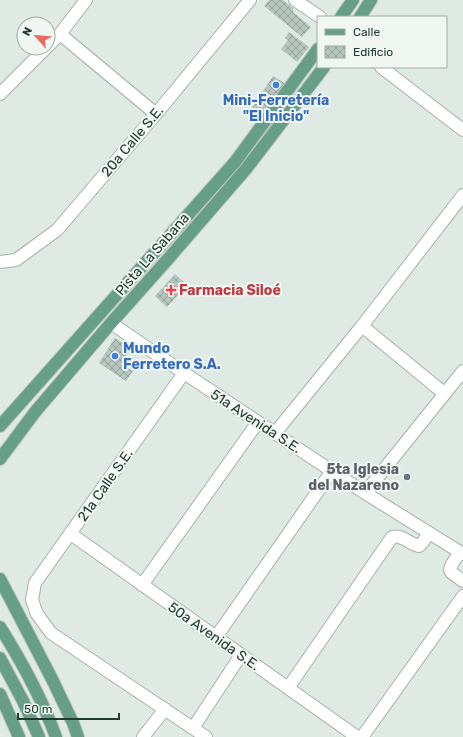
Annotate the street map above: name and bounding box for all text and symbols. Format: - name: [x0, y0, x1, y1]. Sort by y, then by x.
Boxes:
- north arrow: [16, 16, 56, 56]
- legend: [317, 16, 447, 68]
- text: N: [20, 25, 35, 38]
- text: Calle: [353, 25, 380, 39]
- text: Edificio: [353, 45, 393, 59]
- marker: Mini-Ferretería "El Inicio": [271, 80, 281, 90]
- place label: Mini-Ferretería "El Inicio": [223, 92, 329, 125]
- street label: 20a Calle S.E.: [98, 102, 167, 180]
- street label: Pista La Sabana: [112, 210, 193, 299]
- place label: Farmacia Siloé: [179, 282, 281, 299]
- marker: Farmacia Siloé: [166, 285, 176, 295]
- place label: Mundo Ferretero S.A.: [123, 340, 221, 373]
- marker: Mundo Ferretero S.A.: [110, 351, 120, 361]
- street label: 51a Avenida S.E.: [207, 386, 304, 457]
- street label: 21a Calle S.E.: [74, 446, 137, 525]
- place label: 5ta Iglesia del Nazareno: [308, 461, 399, 494]
- marker: 5ta Iglesia del Nazareno: [402, 472, 412, 482]
- street label: 50a Avenida S.E.: [165, 599, 263, 674]
- scale bar: [18, 695, 119, 721]
- text: 50 m: [24, 702, 52, 716]

